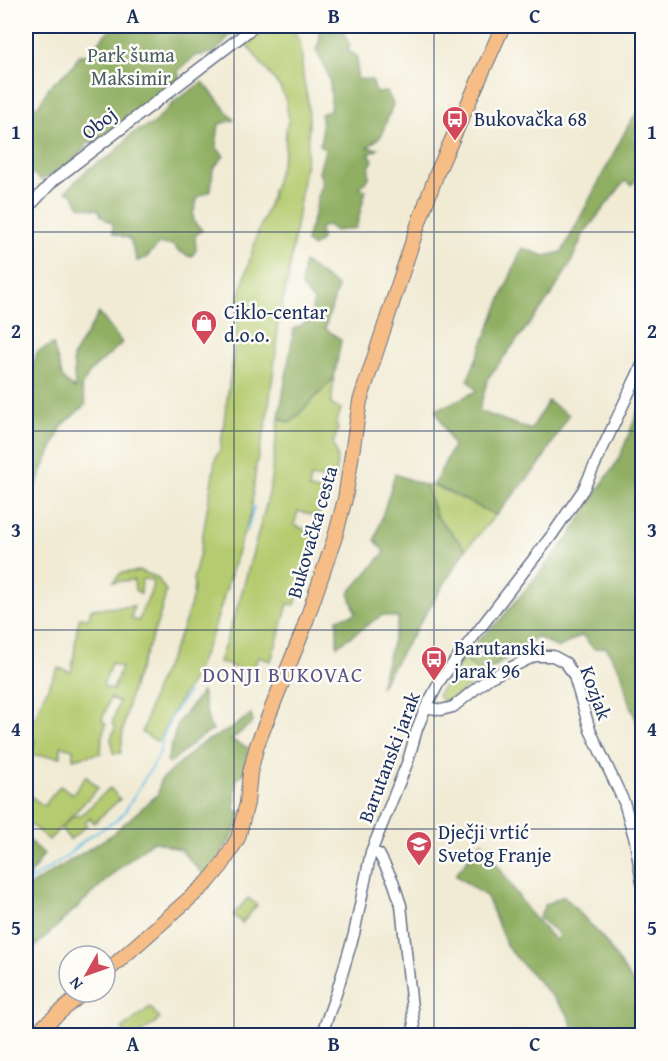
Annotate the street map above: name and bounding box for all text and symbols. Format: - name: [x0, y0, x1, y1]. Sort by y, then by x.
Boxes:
- text: A: [127, 1, 140, 30]
- text: B: [328, 1, 340, 30]
- text: C: [529, 1, 541, 30]
- park label: Park šuma Maksimir: [87, 40, 175, 92]
- street label: Oboj: [75, 99, 123, 146]
- bus stop icon: Bukovačka 68: [440, 104, 470, 142]
- place label: Bukovačka 68: [474, 104, 587, 133]
- text: 1: [11, 117, 21, 146]
- text: 1: [647, 117, 657, 146]
- place label: Ciklo-centar d.o.o.: [224, 297, 328, 349]
- shop icon: Ciklo-centar d.o.o.: [189, 308, 219, 346]
- text: 2: [11, 316, 21, 345]
- text: 2: [647, 316, 657, 345]
- street label: Bukovačka cesta: [279, 462, 344, 601]
- text: 3: [11, 515, 21, 544]
- text: 3: [647, 515, 657, 544]
- place label: Barutanski jarak 96: [451, 633, 546, 685]
- bus stop icon: Barutanski jarak 96: [419, 644, 449, 682]
- district label: DONJI BUKOVAC: [202, 659, 364, 690]
- street label: Kozjak: [573, 662, 620, 725]
- street label: Barutanski jarak: [350, 686, 427, 827]
- text: 4: [11, 714, 21, 743]
- text: 4: [647, 714, 657, 743]
- place label: Dječji vrtić Svetog Franje: [438, 817, 552, 869]
- school or university icon: Dječji vrtić Svetog Franje: [404, 829, 434, 867]
- text: 5: [11, 913, 21, 942]
- text: 5: [647, 913, 657, 942]
- north arrow: [57, 944, 117, 1004]
- text: N: [63, 972, 88, 995]
- text: A: [127, 1029, 140, 1058]
- text: B: [328, 1029, 340, 1058]
- text: C: [529, 1029, 541, 1058]

